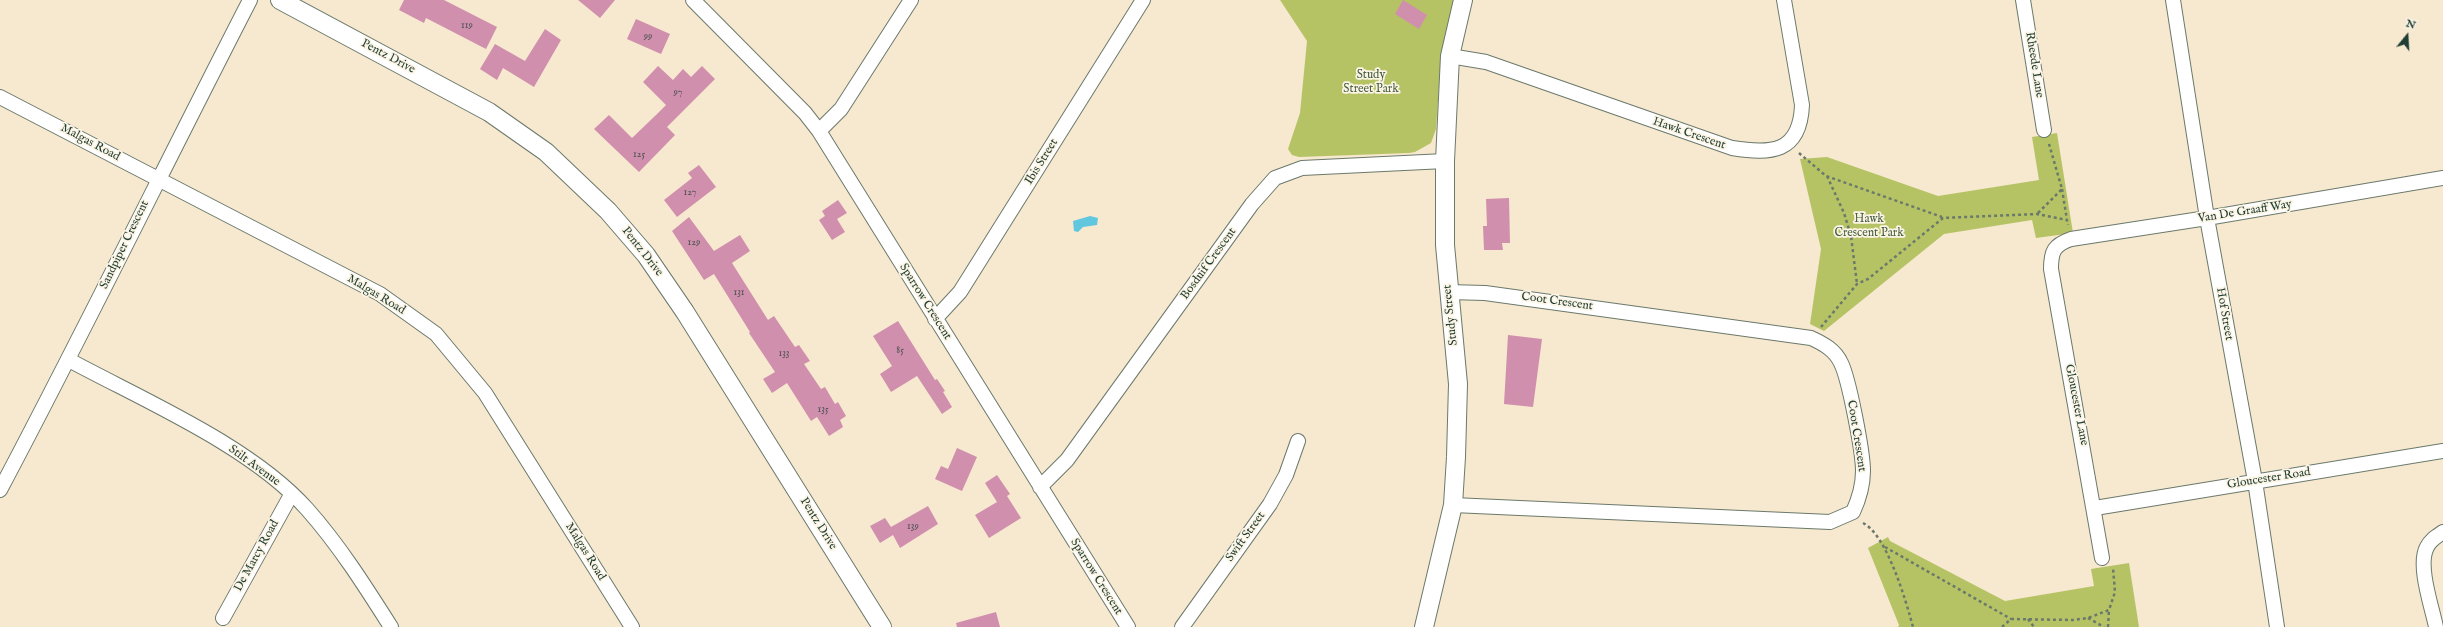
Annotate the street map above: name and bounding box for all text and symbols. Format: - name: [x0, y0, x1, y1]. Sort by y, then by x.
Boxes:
- north arrow: [2387, 16, 2427, 56]
- text: N: [2404, 16, 2417, 33]
- house number: 119: [461, 20, 473, 32]
- house number: 99: [644, 31, 652, 43]
- street label: Rheede Lane: [2022, 31, 2046, 99]
- street label: Pentz Drive: [359, 37, 417, 77]
- park label: Study Street Park: [1343, 69, 1399, 97]
- house number: 97: [673, 87, 683, 99]
- street label: Hawk Crescent: [1651, 115, 1727, 153]
- street label: Malgas Road: [58, 121, 122, 165]
- street label: Ibis Street: [1022, 136, 1062, 188]
- house number: 125: [633, 149, 645, 161]
- house number: 127: [684, 187, 696, 199]
- street label: Van De Graaff Way: [2197, 197, 2293, 227]
- street label: Sandpiper Crescent: [97, 198, 153, 292]
- park label: Hawk Crescent Park: [1834, 213, 1904, 241]
- street label: Pentz Drive: [618, 224, 666, 280]
- street label: Bosduif Crescent: [1178, 225, 1240, 303]
- house number: 129: [688, 237, 700, 249]
- street label: Sparrow Crescent: [896, 261, 954, 343]
- street label: Malgas Road: [344, 272, 408, 318]
- street label: Study Street: [1441, 284, 1461, 346]
- street label: Hof Street: [2212, 286, 2236, 342]
- house number: 131: [733, 287, 745, 299]
- street label: Coot Crescent: [1520, 290, 1594, 314]
- house number: 85: [896, 345, 904, 357]
- house number: 133: [778, 348, 790, 360]
- street label: Gloucester Lane: [2061, 363, 2091, 447]
- street label: Coot Crescent: [1843, 399, 1869, 473]
- house number: 135: [817, 404, 829, 416]
- street label: Stilt Avenue: [225, 442, 283, 490]
- street label: Gloucester Road: [2226, 465, 2312, 493]
- street label: Pentz Drive: [796, 495, 840, 553]
- street label: Swift Street: [1223, 509, 1269, 565]
- street label: De Marcy Road: [231, 518, 283, 594]
- street label: Malgas Road: [562, 520, 608, 584]
- house number: 139: [907, 521, 919, 533]
- street label: Sparrow Crescent: [1067, 536, 1125, 618]

